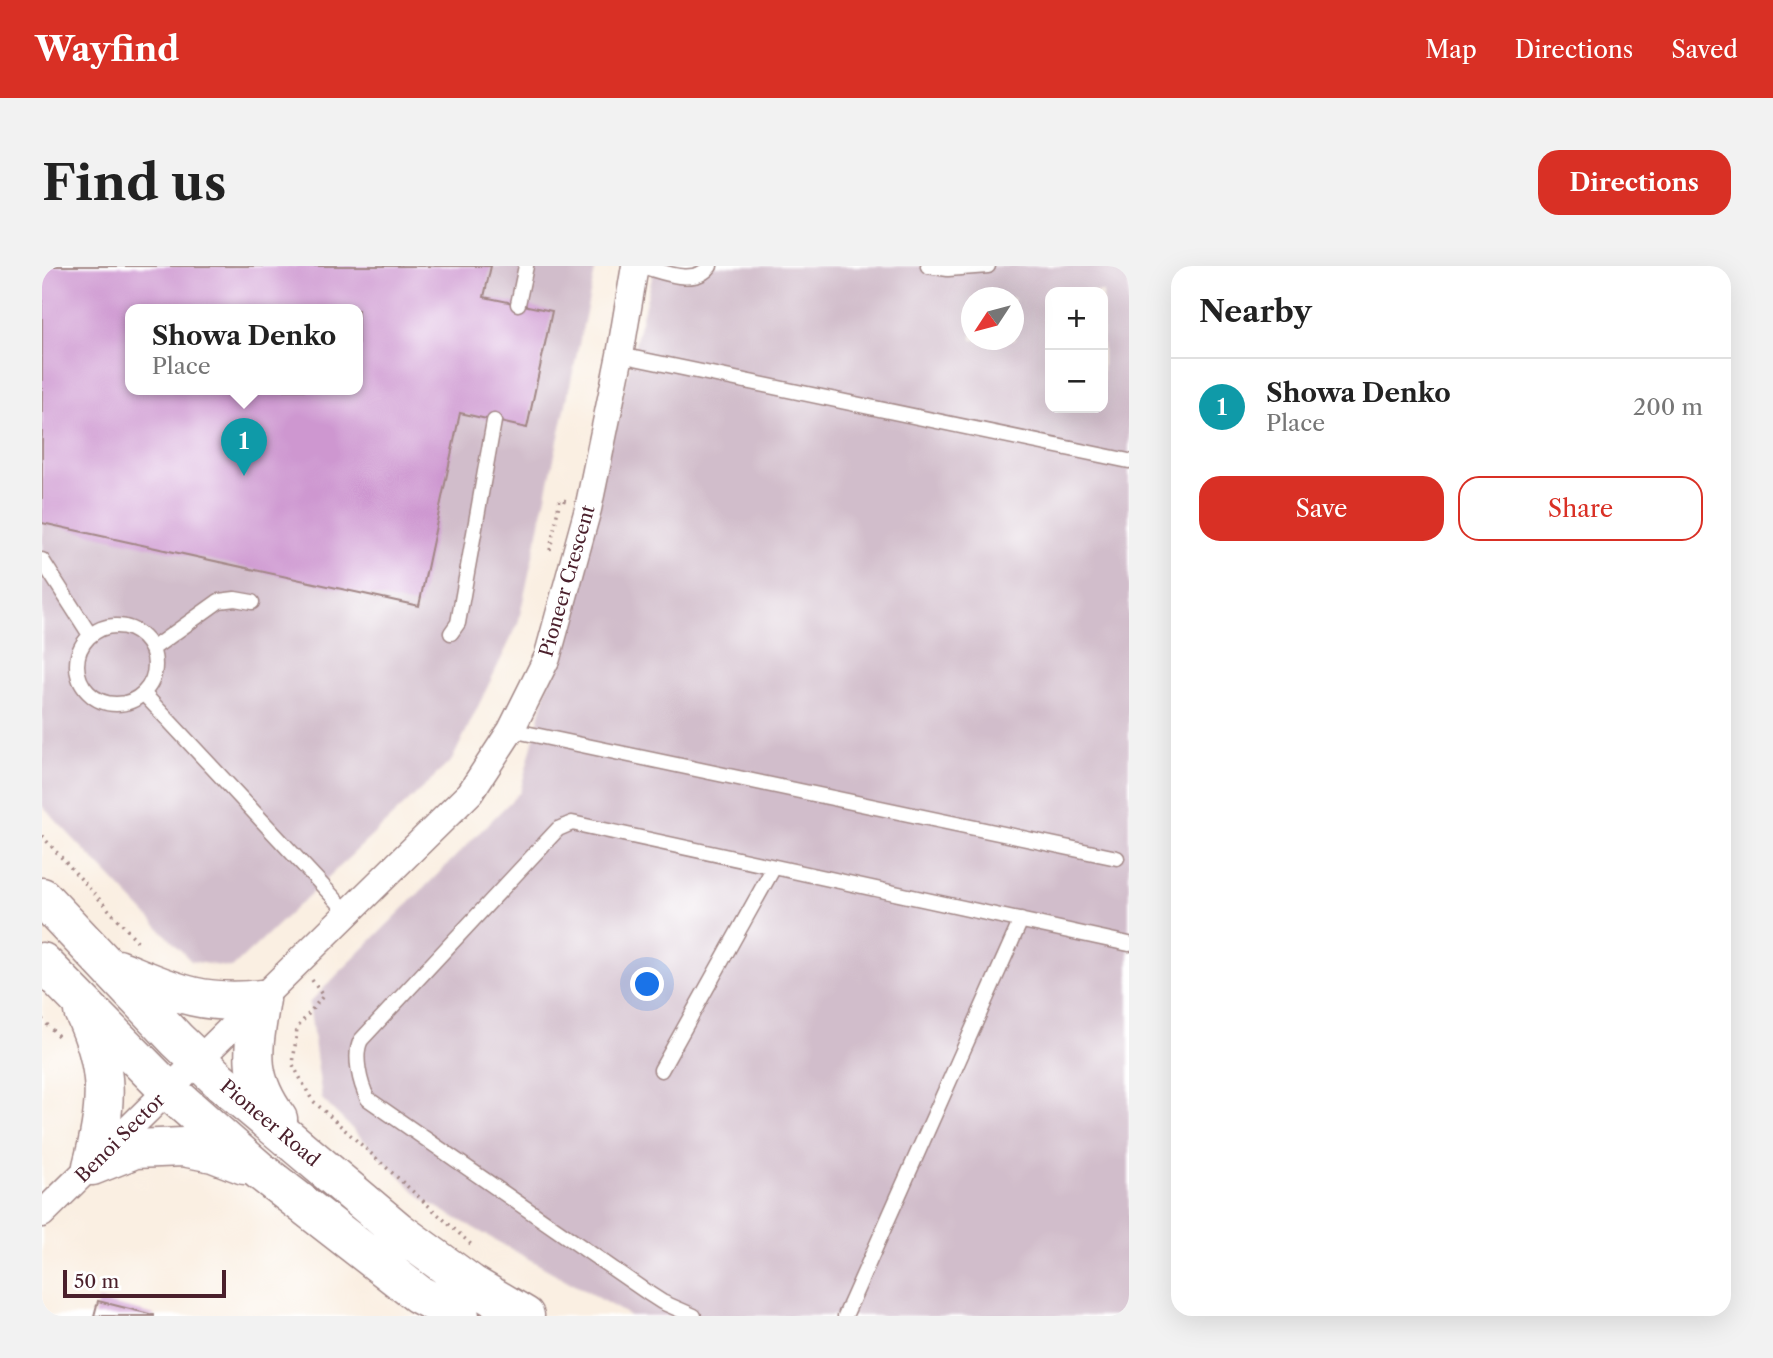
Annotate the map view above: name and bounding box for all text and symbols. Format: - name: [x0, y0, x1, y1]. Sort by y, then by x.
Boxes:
- text: Wayfind: [35, 29, 179, 70]
- text: Map: [1425, 35, 1477, 64]
- text: Directions: [1515, 35, 1633, 64]
- text: Saved: [1671, 35, 1738, 64]
- button: Directions: [1538, 150, 1731, 215]
- text: Find us: [42, 152, 226, 213]
- north arrow: [961, 287, 1024, 350]
- map controls: [1045, 287, 1108, 413]
- button: +: [1045, 287, 1108, 350]
- text: Nearby: [1199, 293, 1312, 330]
- popup: [125, 304, 363, 395]
- text: Showa Denko: [152, 320, 336, 352]
- button: −: [1045, 350, 1108, 413]
- text: Place: [152, 352, 211, 380]
- text: Showa Denko: [1266, 377, 1451, 409]
- text: 1: [1217, 393, 1227, 421]
- text: 200 m: [1633, 393, 1703, 421]
- text: Place: [1266, 409, 1325, 437]
- pin: 1: [221, 418, 267, 476]
- button: Save: [1199, 476, 1444, 541]
- button: Share: [1458, 476, 1703, 541]
- street label: Pioneer Crescent: [534, 502, 600, 659]
- your location: [630, 967, 664, 1001]
- street label: Pioneer Road: [216, 1075, 325, 1172]
- street label: Benoi Sector: [71, 1089, 169, 1187]
- scale bar: [63, 1267, 226, 1299]
- text: 50 m: [74, 1270, 119, 1293]

